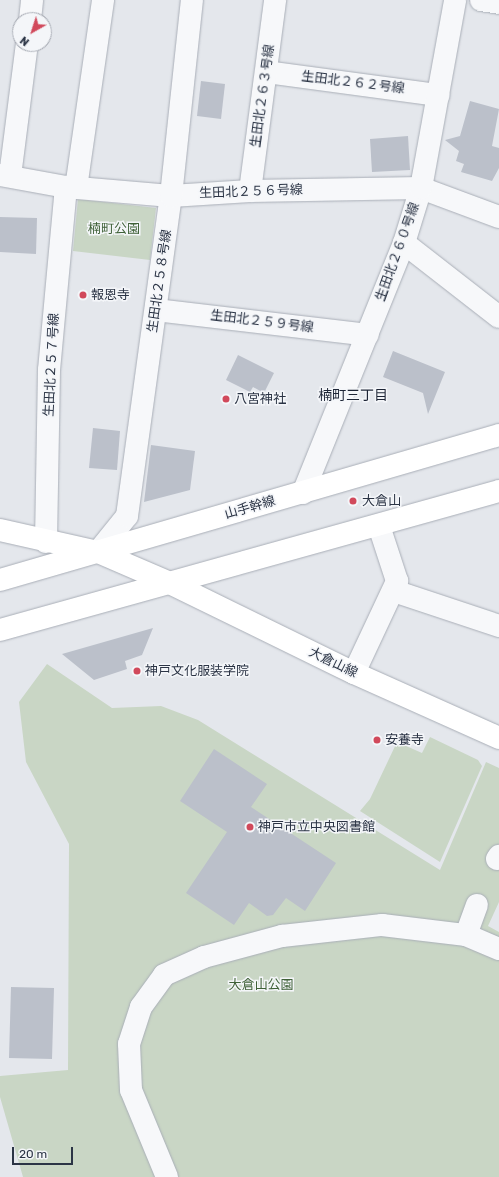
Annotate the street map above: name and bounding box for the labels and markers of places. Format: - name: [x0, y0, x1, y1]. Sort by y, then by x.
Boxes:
- place label: 報恩寺: [91, 287, 130, 303]
- marker: 報恩寺: [78, 290, 88, 300]
- place label: 八宮神社: [234, 391, 286, 407]
- marker: 八宮神社: [221, 394, 231, 404]
- place label: 大倉山: [362, 493, 401, 509]
- marker: 大倉山: [347, 495, 359, 507]
- place label: 神戸文化服装学院: [145, 663, 249, 679]
- marker: 神戸文化服装学院: [132, 666, 142, 676]
- place label: 安養寺: [385, 732, 424, 748]
- marker: 安養寺: [372, 735, 382, 745]
- place label: 神戸市立中央図書館: [258, 819, 375, 835]
- marker: 神戸市立中央図書館: [245, 822, 255, 832]

